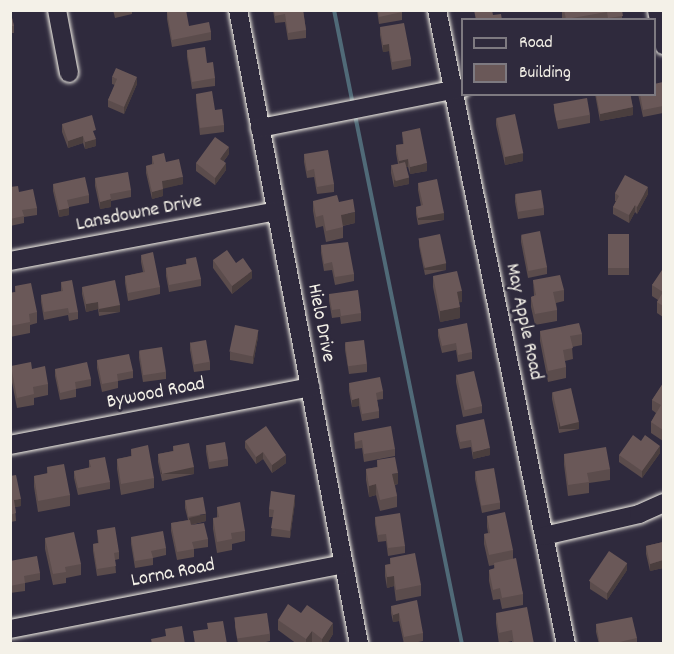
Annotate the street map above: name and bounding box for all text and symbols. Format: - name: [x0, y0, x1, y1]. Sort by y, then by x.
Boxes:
- legend: [461, 18, 656, 96]
- text: Road: [519, 31, 553, 56]
- text: Building: [519, 61, 571, 86]
- street label: Lansdowne Drive: [74, 190, 204, 238]
- street label: May Apple Road: [499, 261, 547, 383]
- street label: Hielo Drive: [301, 282, 339, 364]
- street label: Bywood Road: [105, 373, 207, 415]
- street label: Lorna Road: [129, 554, 217, 594]

